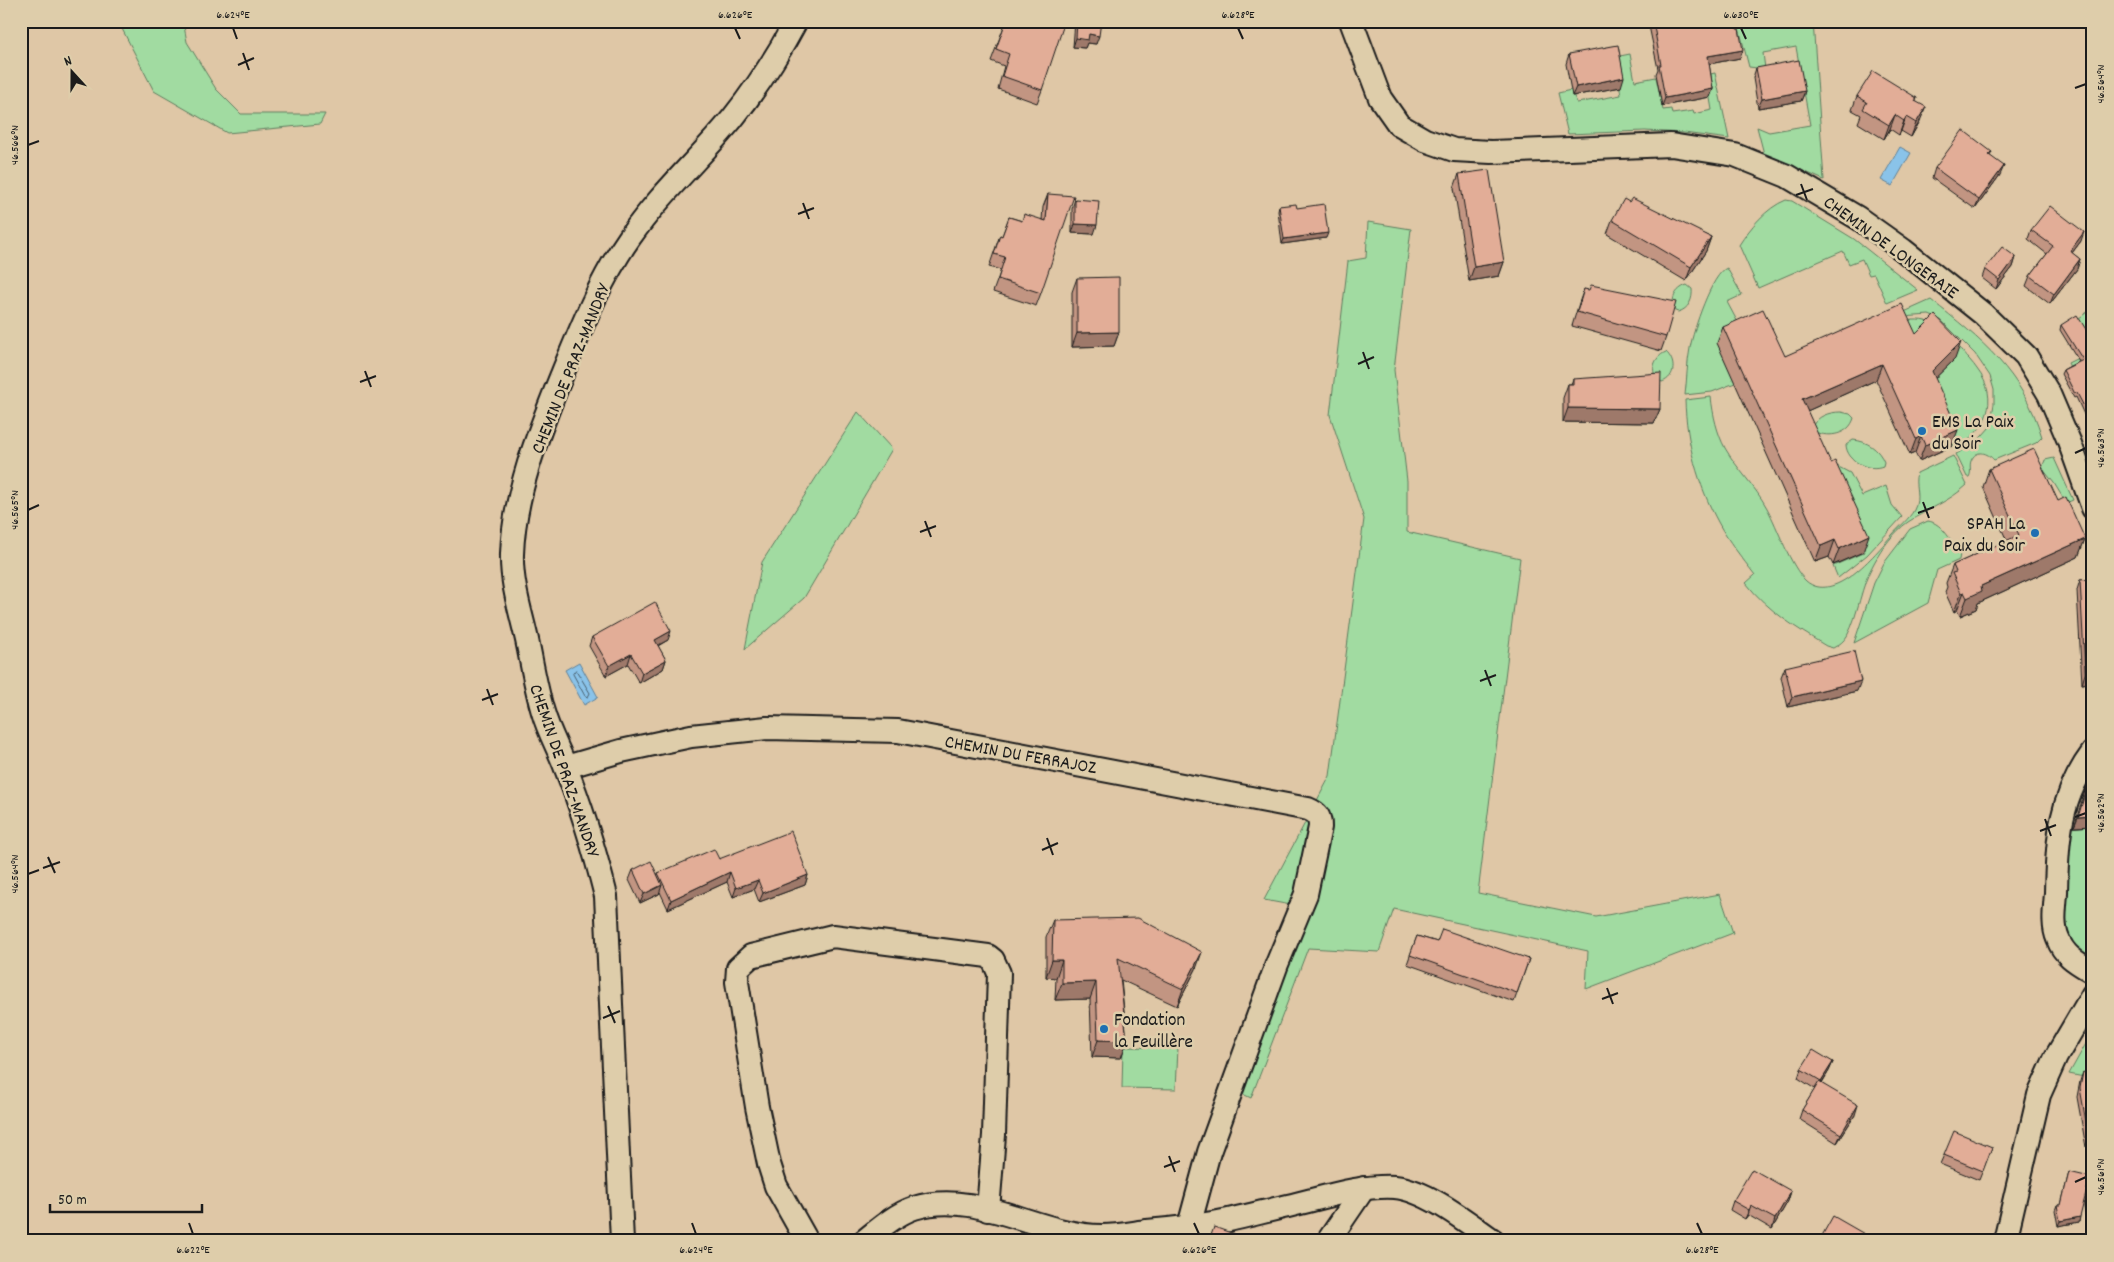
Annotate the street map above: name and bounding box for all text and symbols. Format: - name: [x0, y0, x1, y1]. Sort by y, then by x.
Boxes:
- text: 6.624°E: [216, 7, 250, 24]
- text: 6.626°E: [718, 7, 753, 24]
- text: 6.628°E: [1221, 7, 1255, 24]
- text: 6.630°E: [1724, 7, 1759, 24]
- north arrow: [48, 48, 98, 98]
- text: N: [61, 51, 75, 72]
- text: 46.564°N: [2093, 64, 2110, 104]
- text: 46.566°N: [7, 125, 24, 165]
- street label: CHEMIN DE LONGERAIE: [1817, 190, 1964, 307]
- street label: CHEMIN DE PRAZ-MANDRY: [526, 279, 619, 458]
- place label: EMS La Paix du Soir: [1932, 410, 2014, 459]
- marker: EMS La Paix du Soir: [1916, 425, 1928, 437]
- text: 46.563°N: [2093, 428, 2110, 468]
- text: 46.565°N: [7, 490, 24, 530]
- place label: SPAH La Paix du Soir: [1944, 512, 2026, 561]
- marker: SPAH La Paix du Soir: [2029, 527, 2041, 539]
- street label: CHEMIN DE PRAZ-MANDRY: [520, 681, 605, 862]
- street label: CHEMIN DU FERRAJOZ: [942, 730, 1099, 783]
- text: 46.562°N: [2093, 793, 2110, 833]
- text: 46.564°N: [7, 854, 24, 894]
- place label: Fondation la Feuillère: [1114, 1008, 1193, 1057]
- marker: Fondation la Feuillère: [1098, 1023, 1110, 1035]
- text: 46.561°N: [2093, 1159, 2110, 1195]
- scale bar: [50, 1182, 202, 1214]
- text: 50 m: [58, 1190, 87, 1212]
- text: 6.622°E: [176, 1242, 210, 1259]
- text: 6.624°E: [679, 1242, 713, 1259]
- text: 6.626°E: [1182, 1242, 1217, 1259]
- text: 6.628°E: [1685, 1242, 1719, 1259]

